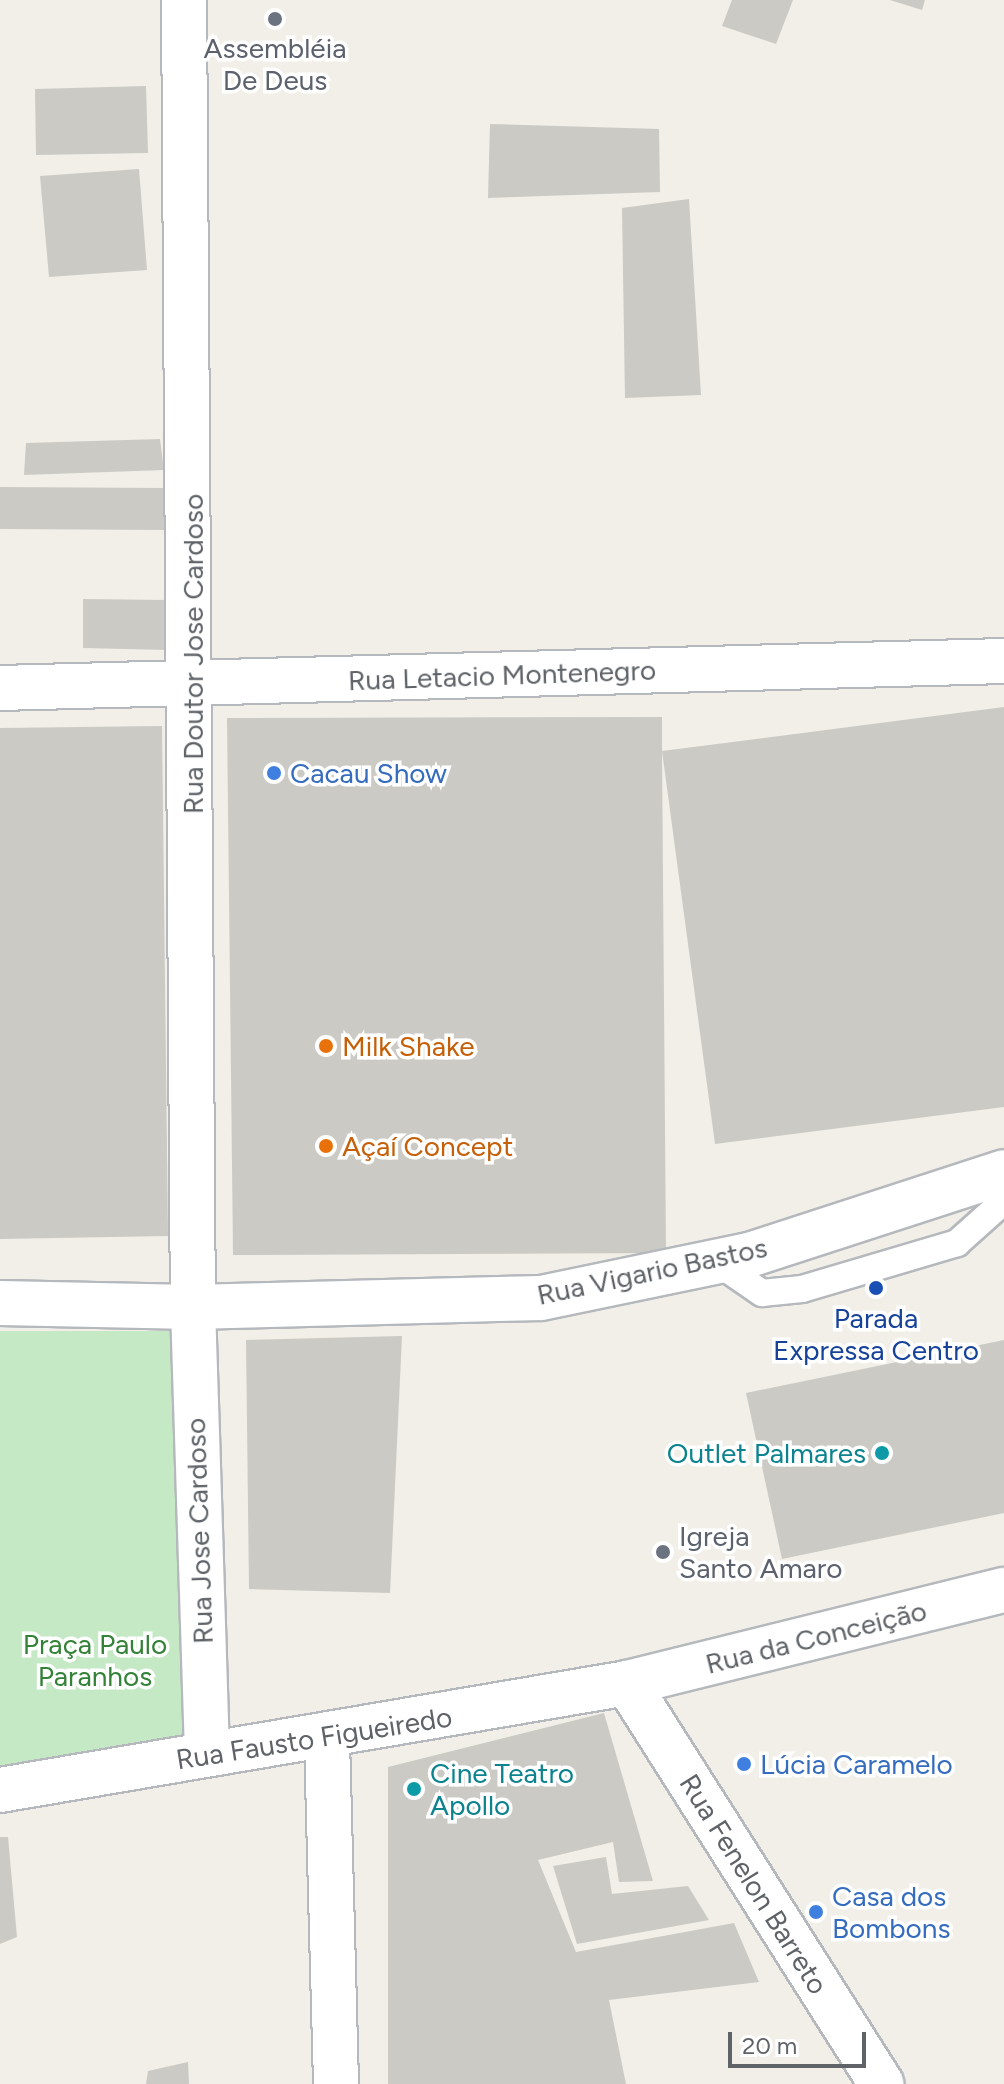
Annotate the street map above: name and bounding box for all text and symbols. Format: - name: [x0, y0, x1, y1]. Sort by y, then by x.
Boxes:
- marker: Assembléia De Deus: [266, 10, 284, 28]
- place label: Assembléia De Deus: [204, 31, 346, 97]
- street label: Rua Doutor Jose Cardoso: [176, 494, 210, 814]
- street label: Rua Letacio Montenegro: [347, 653, 657, 697]
- place label: Cacau Show: [290, 756, 447, 790]
- marker: Cacau Show: [265, 764, 283, 782]
- place label: Milk Shake: [342, 1029, 475, 1063]
- marker: Milk Shake: [317, 1037, 335, 1055]
- place label: Açaí Concept: [342, 1129, 513, 1163]
- marker: Açaí Concept: [317, 1137, 335, 1155]
- street label: Rua Vigario Bastos: [534, 1230, 770, 1312]
- marker: Parada Expressa Centro: [867, 1279, 885, 1297]
- place label: Parada Expressa Centro: [773, 1301, 979, 1367]
- street label: Rua Jose Cardoso: [178, 1417, 220, 1645]
- place label: Outlet Palmares: [667, 1436, 866, 1470]
- marker: Outlet Palmares: [873, 1444, 891, 1462]
- place label: Igreja Santo Amaro: [679, 1519, 843, 1585]
- marker: Igreja Santo Amaro: [654, 1543, 672, 1561]
- street label: Rua da Conceição: [702, 1593, 930, 1681]
- park label: Praça Paulo Paranhos: [23, 1627, 167, 1693]
- street label: Rua Fausto Figueiredo: [174, 1700, 454, 1776]
- place label: Lúcia Caramelo: [760, 1747, 953, 1781]
- marker: Lúcia Caramelo: [735, 1755, 753, 1773]
- place label: Cine Teatro Apollo: [430, 1756, 574, 1822]
- street label: Rua Fenelon Barreto: [673, 1768, 835, 2000]
- marker: Cine Teatro Apollo: [405, 1780, 423, 1798]
- place label: Casa dos Bombons: [832, 1879, 950, 1945]
- marker: Casa dos Bombons: [807, 1903, 825, 1921]
- scale bar: [732, 2016, 870, 2066]
- text: 20 m: [742, 2031, 797, 2060]

